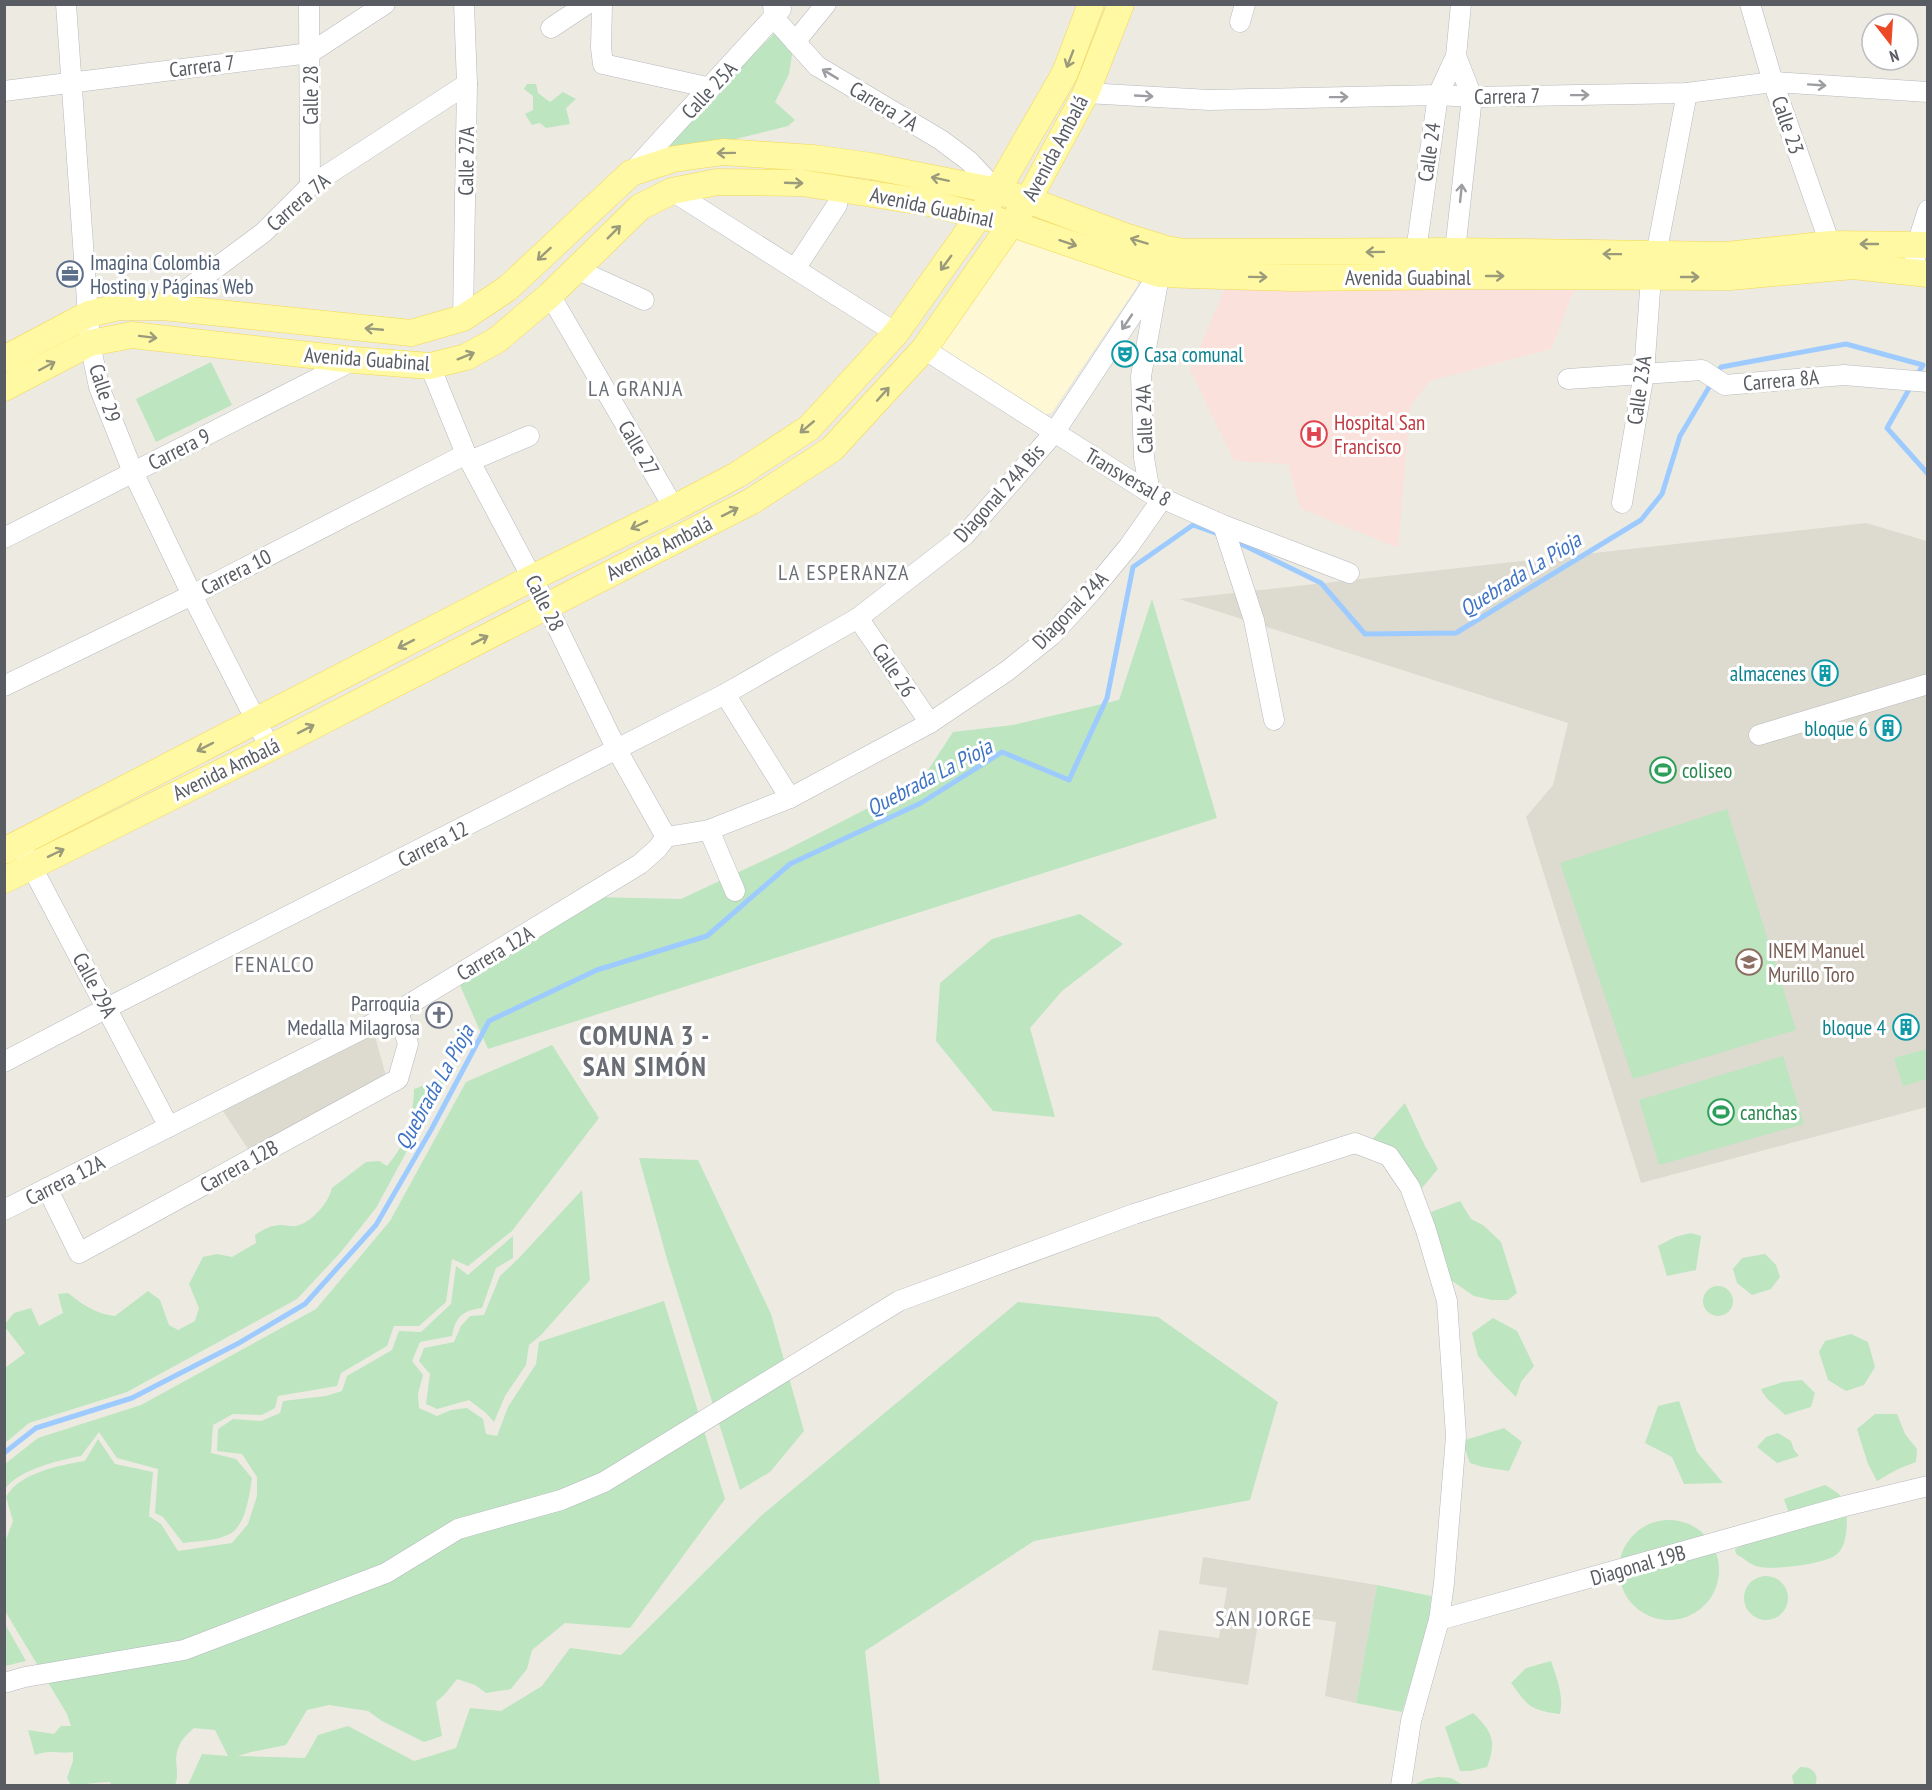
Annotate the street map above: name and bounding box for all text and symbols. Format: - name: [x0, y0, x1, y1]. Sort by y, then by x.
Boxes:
- north arrow: [1860, 12, 1920, 72]
- text: N: [1887, 46, 1901, 67]
- street label: Carrera 7: [168, 49, 236, 83]
- one-way arrow: [1064, 49, 1075, 68]
- street label: Calle 25A: [675, 55, 743, 125]
- street label: Calle 28: [297, 65, 324, 125]
- one-way arrow: [822, 67, 839, 79]
- street label: Carrera 7A: [845, 75, 923, 137]
- one-way arrow: [1806, 80, 1826, 91]
- street label: Carrera 7: [1474, 82, 1540, 110]
- one-way arrow: [1570, 89, 1590, 101]
- street label: Avenida Ambalá: [1016, 91, 1094, 205]
- one-way arrow: [1134, 91, 1154, 102]
- one-way arrow: [1329, 91, 1349, 103]
- street label: Calle 23: [1766, 92, 1810, 158]
- street label: Calle 24: [1411, 120, 1447, 183]
- street label: Calle 27A: [452, 126, 480, 196]
- one-way arrow: [717, 148, 736, 159]
- street label: Carrera 7A: [261, 167, 335, 237]
- one-way arrow: [931, 173, 950, 184]
- one-way arrow: [784, 178, 804, 189]
- street label: Avenida Guabinal: [868, 181, 996, 233]
- one-way arrow: [1456, 183, 1467, 203]
- one-way arrow: [607, 224, 622, 239]
- one-way arrow: [1130, 235, 1149, 246]
- one-way arrow: [1058, 238, 1077, 249]
- one-way arrow: [1860, 238, 1880, 250]
- one-way arrow: [537, 246, 552, 261]
- one-way arrow: [1365, 247, 1385, 258]
- one-way arrow: [1602, 248, 1622, 260]
- place label: Imagina Colombia Hosting y Páginas Web: [90, 249, 254, 300]
- one-way arrow: [940, 254, 953, 270]
- office icon: Imagina Colombia Hosting y Páginas Web: [55, 259, 85, 289]
- street label: Avenida Guabinal: [1345, 264, 1471, 291]
- one-way arrow: [1484, 270, 1504, 282]
- one-way arrow: [1679, 271, 1699, 283]
- one-way arrow: [1247, 272, 1267, 283]
- one-way arrow: [1121, 314, 1133, 330]
- one-way arrow: [365, 323, 385, 334]
- one-way arrow: [137, 331, 157, 342]
- theatre icon: Casa comunal: [1110, 339, 1140, 369]
- street label: Avenida Guabinal: [303, 341, 431, 377]
- place label: Casa comunal: [1144, 341, 1243, 368]
- one-way arrow: [456, 350, 474, 361]
- street label: Calle 23A: [1621, 354, 1657, 426]
- one-way arrow: [38, 359, 56, 371]
- street label: Calle 29: [83, 361, 127, 425]
- street label: Carrera 8A: [1742, 363, 1820, 397]
- district label: LA GRANJA: [588, 374, 684, 402]
- street label: Calle 24A: [1129, 384, 1159, 454]
- one-way arrow: [876, 387, 890, 402]
- place label: Hospital San Francisco: [1334, 409, 1425, 460]
- street label: Calle 27: [612, 415, 666, 481]
- hospital icon: Hospital San Francisco: [1299, 419, 1329, 449]
- one-way arrow: [799, 421, 815, 434]
- street label: Carrera 9: [143, 422, 215, 476]
- street label: Diagonal 24A Bis: [948, 438, 1050, 548]
- street label: Transversal 8: [1080, 442, 1176, 512]
- one-way arrow: [721, 506, 738, 518]
- street label: Avenida Ambalá: [601, 510, 717, 586]
- one-way arrow: [631, 520, 649, 532]
- water label: Quebrada La Pioja: [1454, 525, 1587, 622]
- street label: Carrera 10: [196, 543, 276, 601]
- district label: LA ESPERANZA: [778, 558, 910, 586]
- street label: Diagonal 24A: [1026, 565, 1114, 655]
- street label: Calle 28: [519, 570, 571, 636]
- one-way arrow: [471, 634, 488, 646]
- one-way arrow: [397, 638, 415, 650]
- street label: Calle 26: [866, 638, 922, 702]
- building icon: almacenes: [1810, 658, 1840, 688]
- place label: almacenes: [1730, 660, 1806, 687]
- building icon: bloque 6: [1873, 713, 1903, 743]
- place label: bloque 6: [1804, 715, 1868, 742]
- one-way arrow: [297, 723, 315, 734]
- street label: Avenida Ambalá: [168, 732, 284, 806]
- water label: Quebrada La Pioja: [861, 732, 998, 822]
- one-way arrow: [196, 742, 214, 754]
- sports icon: coliseo: [1648, 755, 1678, 785]
- place label: coliseo: [1682, 757, 1732, 784]
- street label: Carrera 12: [393, 815, 473, 873]
- one-way arrow: [47, 847, 65, 858]
- street label: Carrera 12A: [451, 919, 539, 987]
- place label: INEM Manuel Murillo Toro: [1768, 937, 1865, 988]
- school or university icon: INEM Manuel Murillo Toro: [1734, 947, 1764, 977]
- street label: Calle 29A: [67, 948, 123, 1022]
- district label: FENALCO: [235, 950, 315, 978]
- place label: Parroquia Medalla Milagrosa: [287, 990, 420, 1041]
- church icon: Parroquia Medalla Milagrosa: [424, 1000, 454, 1030]
- building icon: bloque 4: [1891, 1012, 1921, 1042]
- place label: bloque 4: [1822, 1014, 1887, 1041]
- district label: COMUNA 3 - SAN SIMÓN: [579, 1018, 711, 1083]
- water label: Quebrada La Pioja: [388, 1019, 480, 1154]
- sports icon: canchas: [1706, 1097, 1736, 1127]
- place label: canchas: [1740, 1099, 1797, 1126]
- street label: Carrera 12B: [195, 1134, 283, 1198]
- street label: Carrera 12A: [21, 1149, 109, 1211]
- street label: Diagonal 19B: [1587, 1539, 1689, 1591]
- district label: SAN JORGE: [1215, 1604, 1313, 1632]

